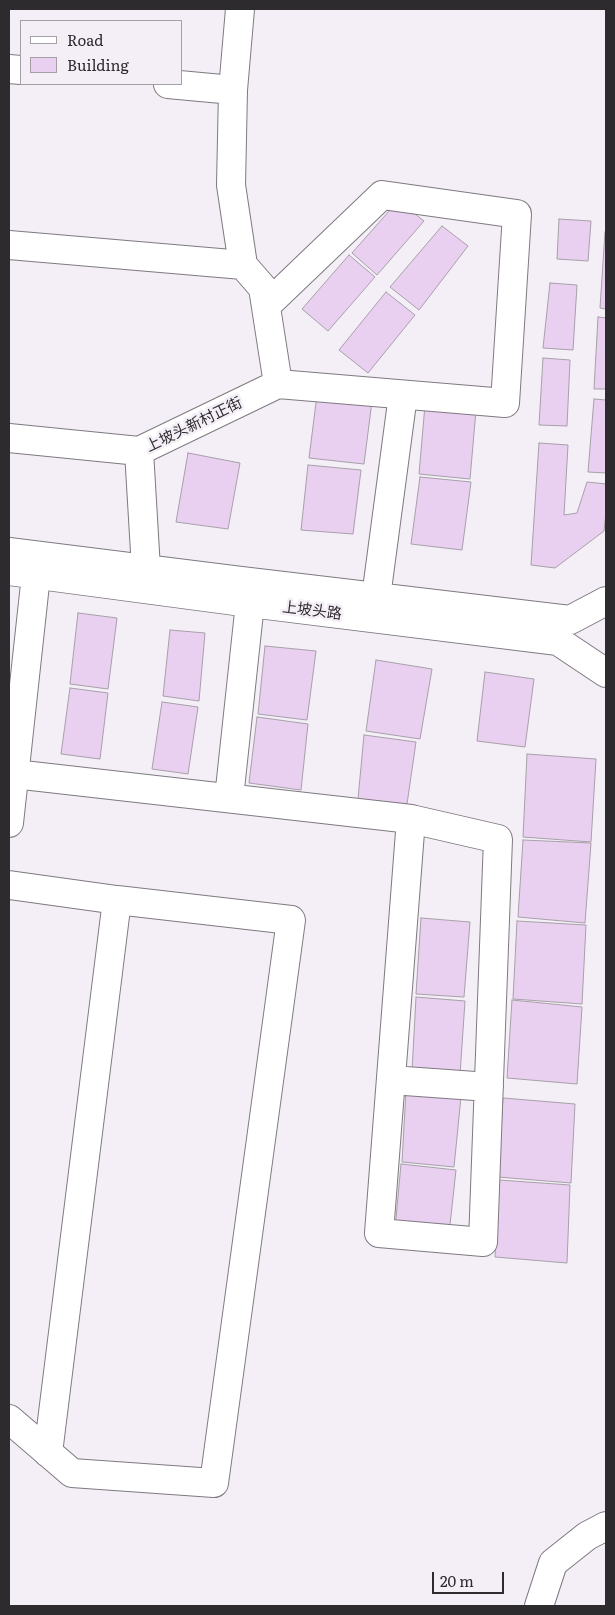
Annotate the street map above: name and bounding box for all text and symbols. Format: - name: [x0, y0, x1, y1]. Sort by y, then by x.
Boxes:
- legend: [20, 20, 182, 85]
- text: Road: [67, 28, 103, 51]
- text: Building: [67, 53, 129, 76]
- street label: 上坡头新村正街: [143, 394, 245, 456]
- street label: 上坡头路: [281, 598, 343, 624]
- scale bar: [435, 1562, 508, 1594]
- text: 20 m: [440, 1569, 474, 1592]

